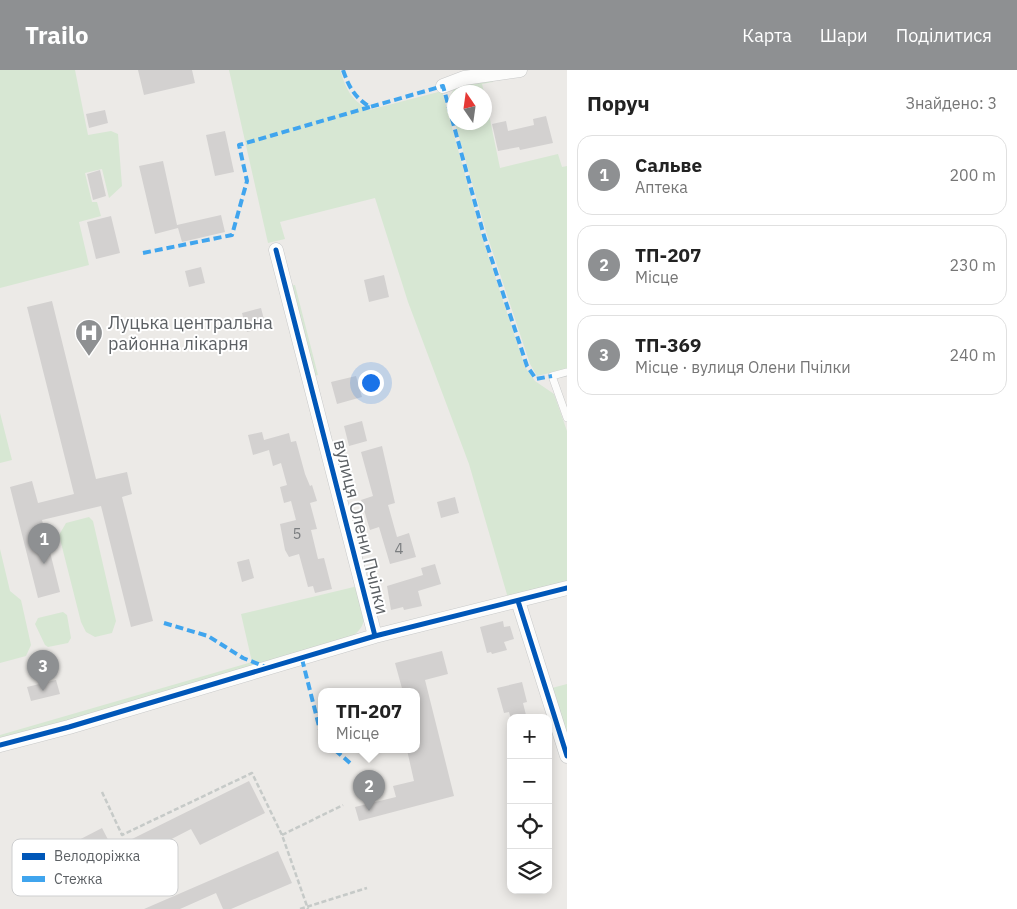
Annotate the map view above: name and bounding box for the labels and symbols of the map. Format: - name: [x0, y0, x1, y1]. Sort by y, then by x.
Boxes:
- north arrow: [447, 85, 492, 130]
- place label: Луцька центральна районна лікарня: [108, 311, 273, 355]
- hospital icon: Луцька центральна районна лікарня: [74, 318, 104, 357]
- your location: [358, 370, 384, 396]
- street label: вулиця Олени Пчілки: [329, 437, 394, 617]
- pin: 1: [28, 523, 60, 564]
- house number: 5: [292, 524, 302, 543]
- house number: 4: [394, 539, 404, 558]
- pin: 3: [27, 650, 59, 691]
- pin: 2: [353, 770, 385, 811]
- legend: [12, 839, 178, 896]
- text: Велодоріжка: [54, 847, 141, 865]
- text: Стежка: [54, 870, 103, 888]

